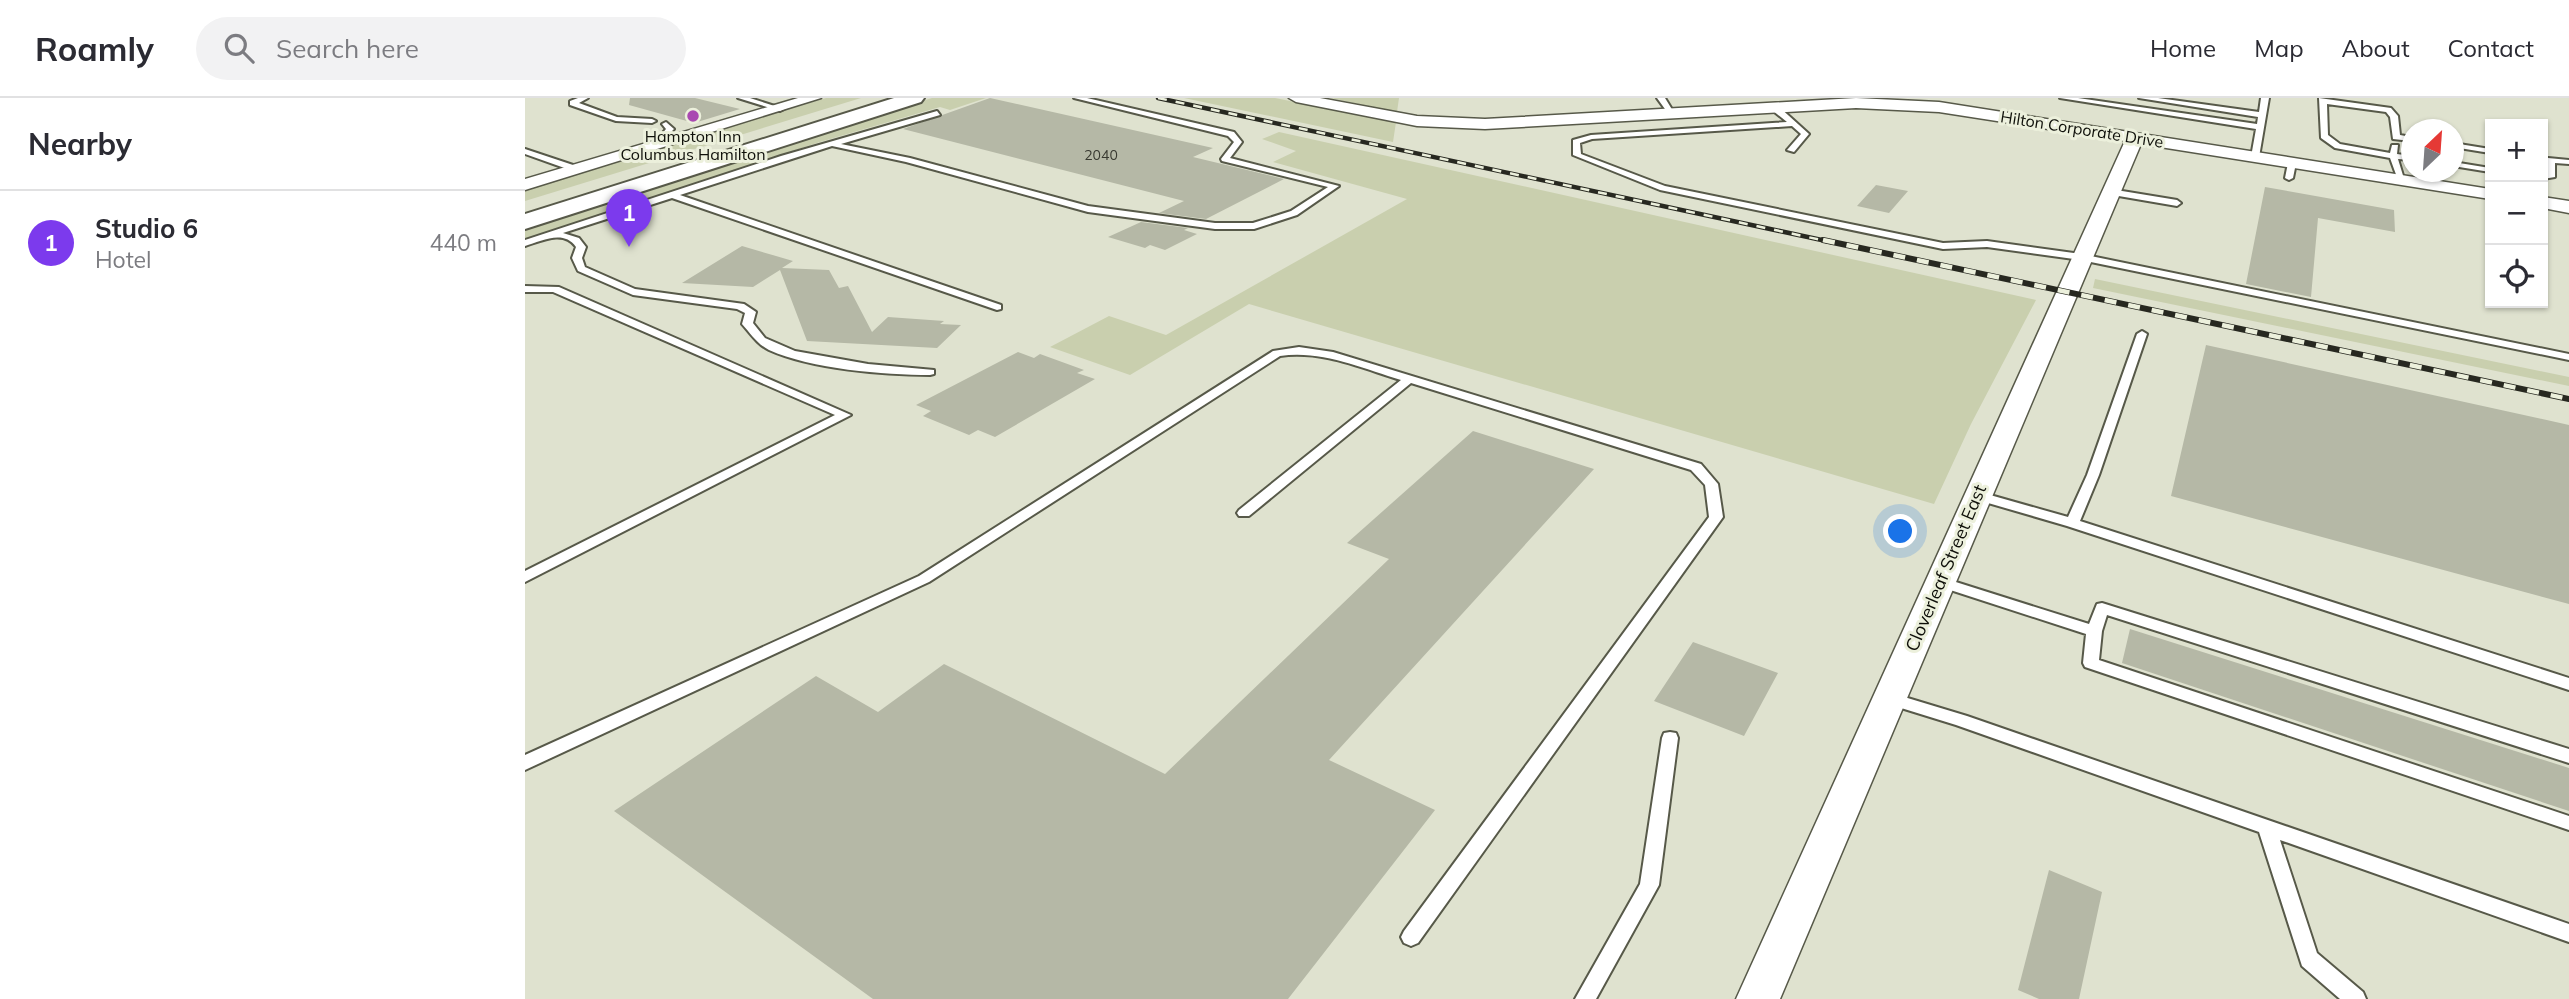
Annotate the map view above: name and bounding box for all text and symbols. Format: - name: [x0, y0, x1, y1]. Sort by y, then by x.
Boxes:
- search box: [196, 17, 686, 80]
- text: Roamly: [35, 28, 154, 69]
- icon: search: [220, 29, 258, 67]
- text: Search here: [276, 32, 419, 65]
- text: Home: [2150, 33, 2216, 63]
- text: Map: [2254, 33, 2304, 63]
- text: About: [2342, 33, 2410, 63]
- text: Contact: [2448, 33, 2534, 63]
- street label: Hilton Corporate Drive: [1999, 106, 2165, 152]
- marker: Hampton Inn Columbus Hamilton: [685, 108, 701, 124]
- north arrow: [2401, 119, 2464, 182]
- map controls: [2485, 119, 2548, 308]
- button: +: [2485, 119, 2548, 182]
- text: Nearby: [28, 125, 132, 163]
- place label: Hampton Inn Columbus Hamilton: [620, 126, 766, 164]
- house number: 2040: [1084, 146, 1118, 164]
- button: −: [2485, 182, 2548, 245]
- pin: 1: [606, 189, 652, 247]
- text: Studio 6: [95, 212, 198, 245]
- text: 1: [44, 228, 58, 257]
- text: 440 m: [429, 228, 497, 257]
- text: Hotel: [95, 245, 152, 274]
- button: locate: [2485, 245, 2548, 308]
- street label: Cloverleaf Street East: [1900, 481, 1991, 655]
- your location: [1883, 514, 1917, 548]

